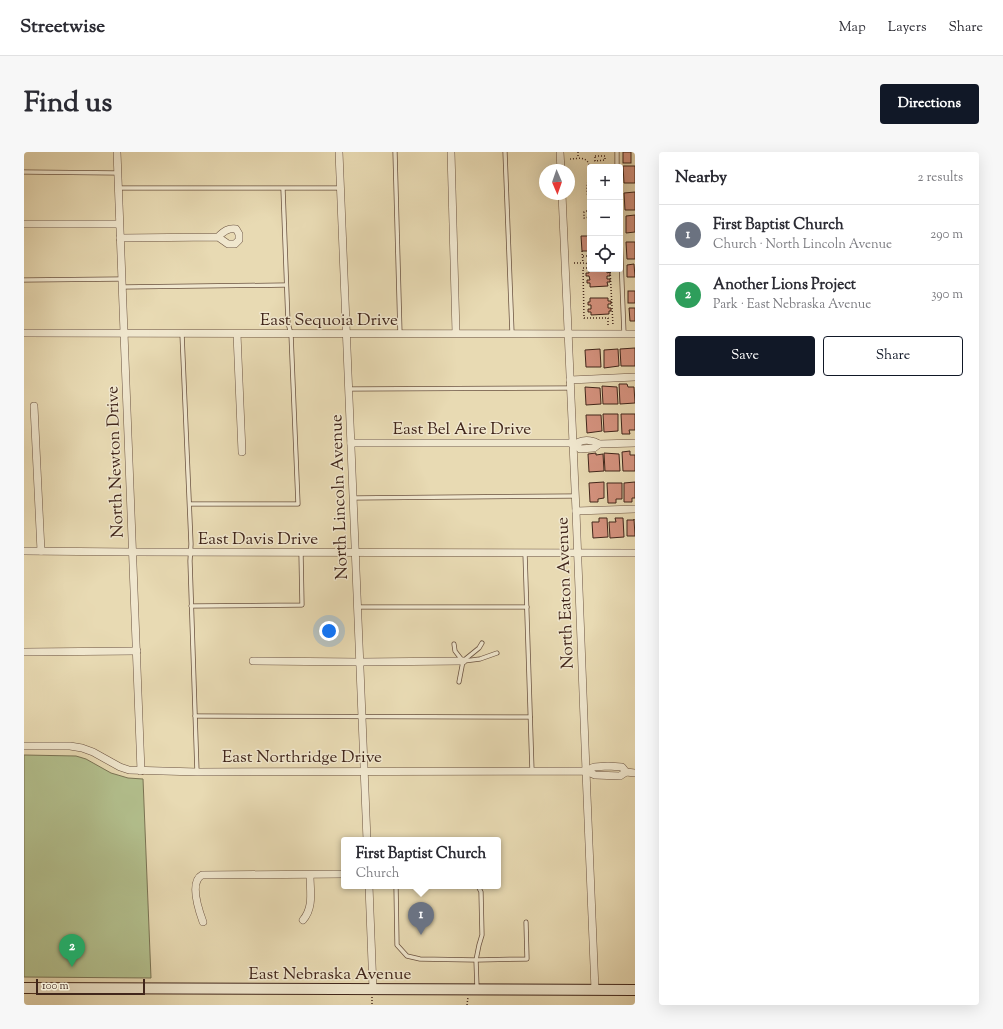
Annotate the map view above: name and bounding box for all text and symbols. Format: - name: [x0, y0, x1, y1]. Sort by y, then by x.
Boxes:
- text: Streetwise: [20, 14, 105, 41]
- text: Map: [839, 18, 866, 38]
- text: Layers: [888, 18, 926, 38]
- text: Share: [948, 18, 983, 38]
- text: Find us: [24, 84, 112, 124]
- button: Directions: [880, 84, 979, 124]
- north arrow: [539, 164, 575, 200]
- map controls: [587, 164, 623, 272]
- button: +: [587, 164, 623, 200]
- text: Nearby: [675, 166, 727, 190]
- text: 2 results: [918, 169, 963, 187]
- button: −: [587, 200, 623, 236]
- text: First Baptist Church: [713, 215, 844, 236]
- text: 1: [686, 226, 690, 244]
- text: 290 m: [930, 226, 963, 244]
- button: locate: [587, 236, 623, 272]
- text: Church · North Lincoln Avenue: [713, 236, 892, 254]
- text: Another Lions Project: [713, 275, 856, 296]
- text: 2: [685, 286, 691, 304]
- text: 390 m: [931, 286, 963, 304]
- text: Park · East Nebraska Avenue: [713, 296, 871, 314]
- street label: East Sequoia Drive: [260, 309, 398, 333]
- button: Save: [675, 336, 815, 376]
- button: Share: [823, 336, 963, 376]
- street label: North Newton Drive: [101, 386, 131, 538]
- street label: North Lincoln Avenue: [325, 414, 355, 580]
- street label: East Bel Aire Drive: [393, 418, 531, 442]
- street label: North Eaton Avenue: [551, 517, 581, 669]
- street label: East Davis Drive: [198, 528, 318, 552]
- your location: [319, 621, 339, 641]
- street label: East Northridge Drive: [222, 746, 382, 770]
- popup: [341, 837, 501, 889]
- text: First Baptist Church: [356, 844, 486, 865]
- text: Church: [356, 865, 399, 883]
- pin: 1: [408, 902, 434, 935]
- pin: 2: [59, 934, 85, 967]
- street label: East Nebraska Avenue: [248, 963, 412, 987]
- scale bar: [36, 977, 145, 996]
- text: 100 m: [42, 978, 69, 994]

